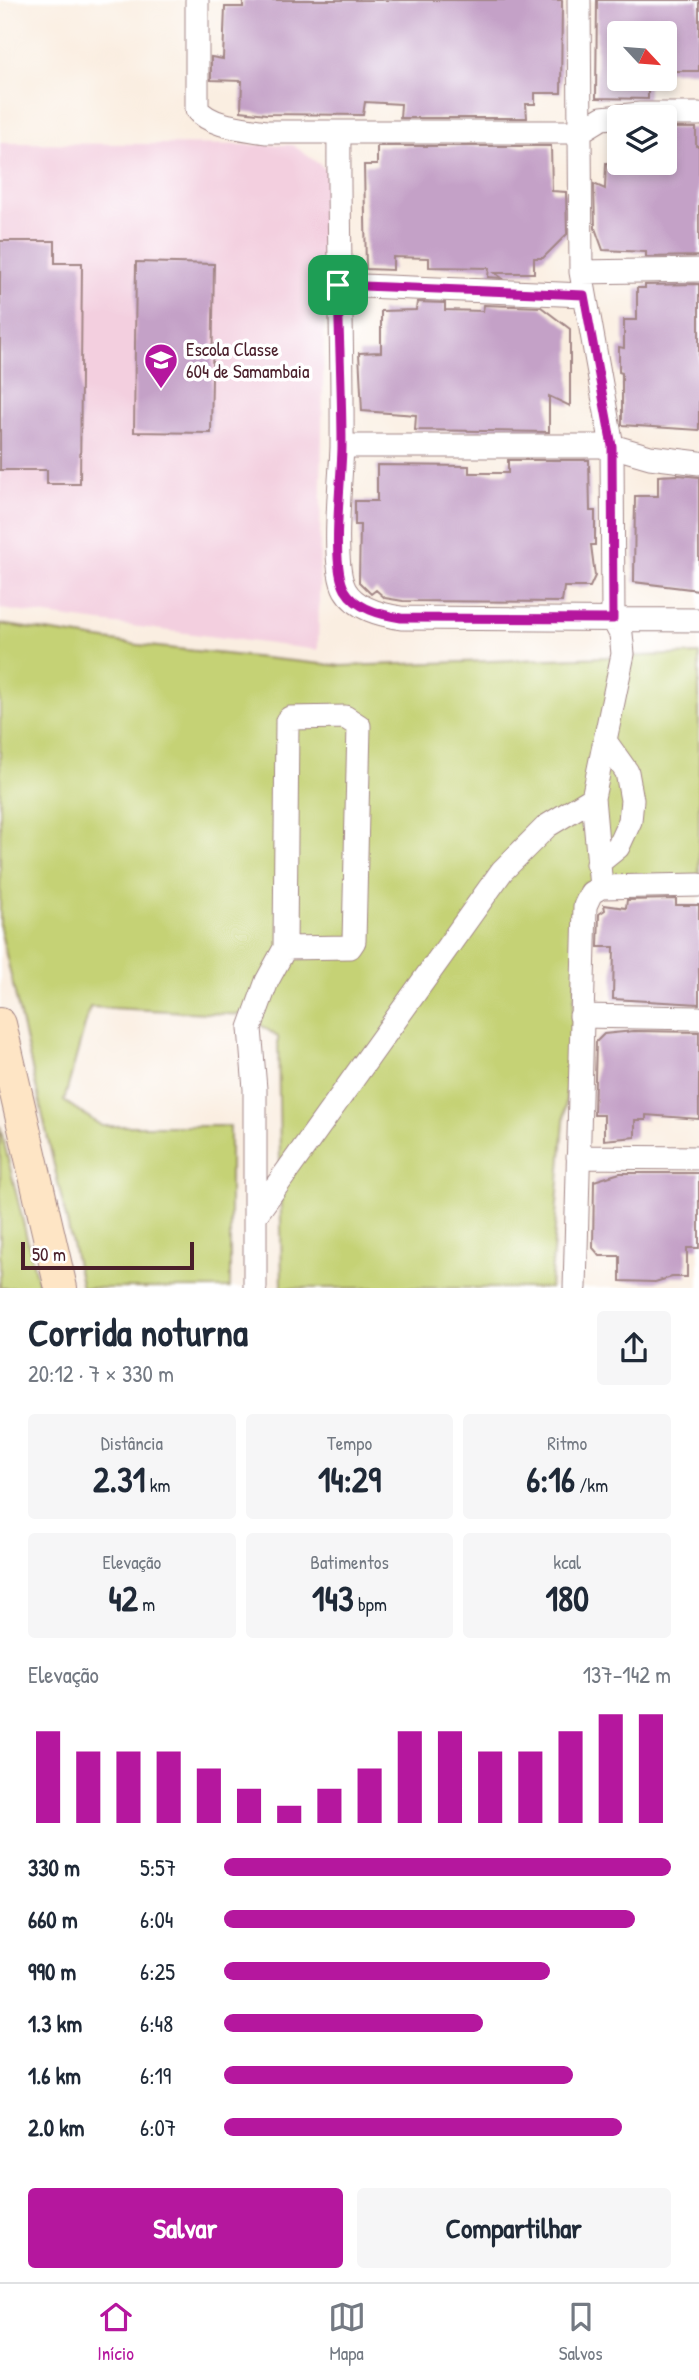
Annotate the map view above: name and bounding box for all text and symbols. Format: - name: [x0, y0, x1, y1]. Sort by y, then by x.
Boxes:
- north arrow: [607, 21, 677, 91]
- map controls: [607, 21, 677, 175]
- button: layers: [607, 105, 677, 175]
- pin: [308, 255, 368, 315]
- icon: arrive: [319, 266, 357, 304]
- place label: Escola Classe 604 de Samambaia: [186, 336, 310, 384]
- school or university icon: Escola Classe 604 de Samambaia: [142, 341, 180, 390]
- scale bar: [21, 1239, 194, 1271]
- text: 50 m: [32, 1241, 66, 1267]
- text: Corrida noturna: [28, 1306, 248, 1358]
- button: share: [597, 1311, 671, 1385]
- text: 20:12 · 7 × 330 m: [28, 1358, 174, 1389]
- text: Distância: [101, 1430, 163, 1456]
- text: Tempo: [327, 1430, 372, 1456]
- text: Ritmo: [547, 1430, 587, 1456]
- text: 2.31: [93, 1456, 145, 1503]
- text: 14:29: [318, 1456, 381, 1503]
- text: 6:16: [526, 1456, 575, 1503]
- text: km: [145, 1472, 171, 1498]
- text: /km: [575, 1472, 608, 1498]
- text: Elevação: [103, 1549, 161, 1575]
- text: Batimentos: [310, 1549, 389, 1575]
- text: kcal: [553, 1549, 581, 1575]
- text: 42: [108, 1575, 138, 1622]
- text: 143: [312, 1575, 354, 1622]
- text: 180: [545, 1575, 589, 1622]
- text: m: [138, 1591, 155, 1617]
- text: bpm: [354, 1591, 387, 1617]
- text: Elevação: [28, 1659, 99, 1690]
- text: 137–142 m: [583, 1659, 671, 1690]
- text: 330 m: [28, 1852, 80, 1883]
- text: 5:57: [140, 1852, 176, 1883]
- text: 660 m: [28, 1904, 78, 1935]
- text: 6:04: [140, 1904, 173, 1935]
- text: 990 m: [28, 1956, 76, 1987]
- text: 6:25: [140, 1956, 175, 1987]
- text: 1.3 km: [28, 2008, 82, 2039]
- text: 6:48: [140, 2008, 173, 2039]
- text: 1.6 km: [28, 2060, 81, 2091]
- text: 6:19: [140, 2060, 171, 2091]
- text: 2.0 km: [28, 2112, 84, 2143]
- text: 6:07: [140, 2112, 176, 2143]
- button: Salvar: [28, 2188, 343, 2268]
- button: Compartilhar: [357, 2188, 671, 2268]
- tab: Início: [97, 2298, 135, 2366]
- tab: Mapa: [328, 2298, 366, 2366]
- tab: Salvos: [559, 2298, 602, 2366]

